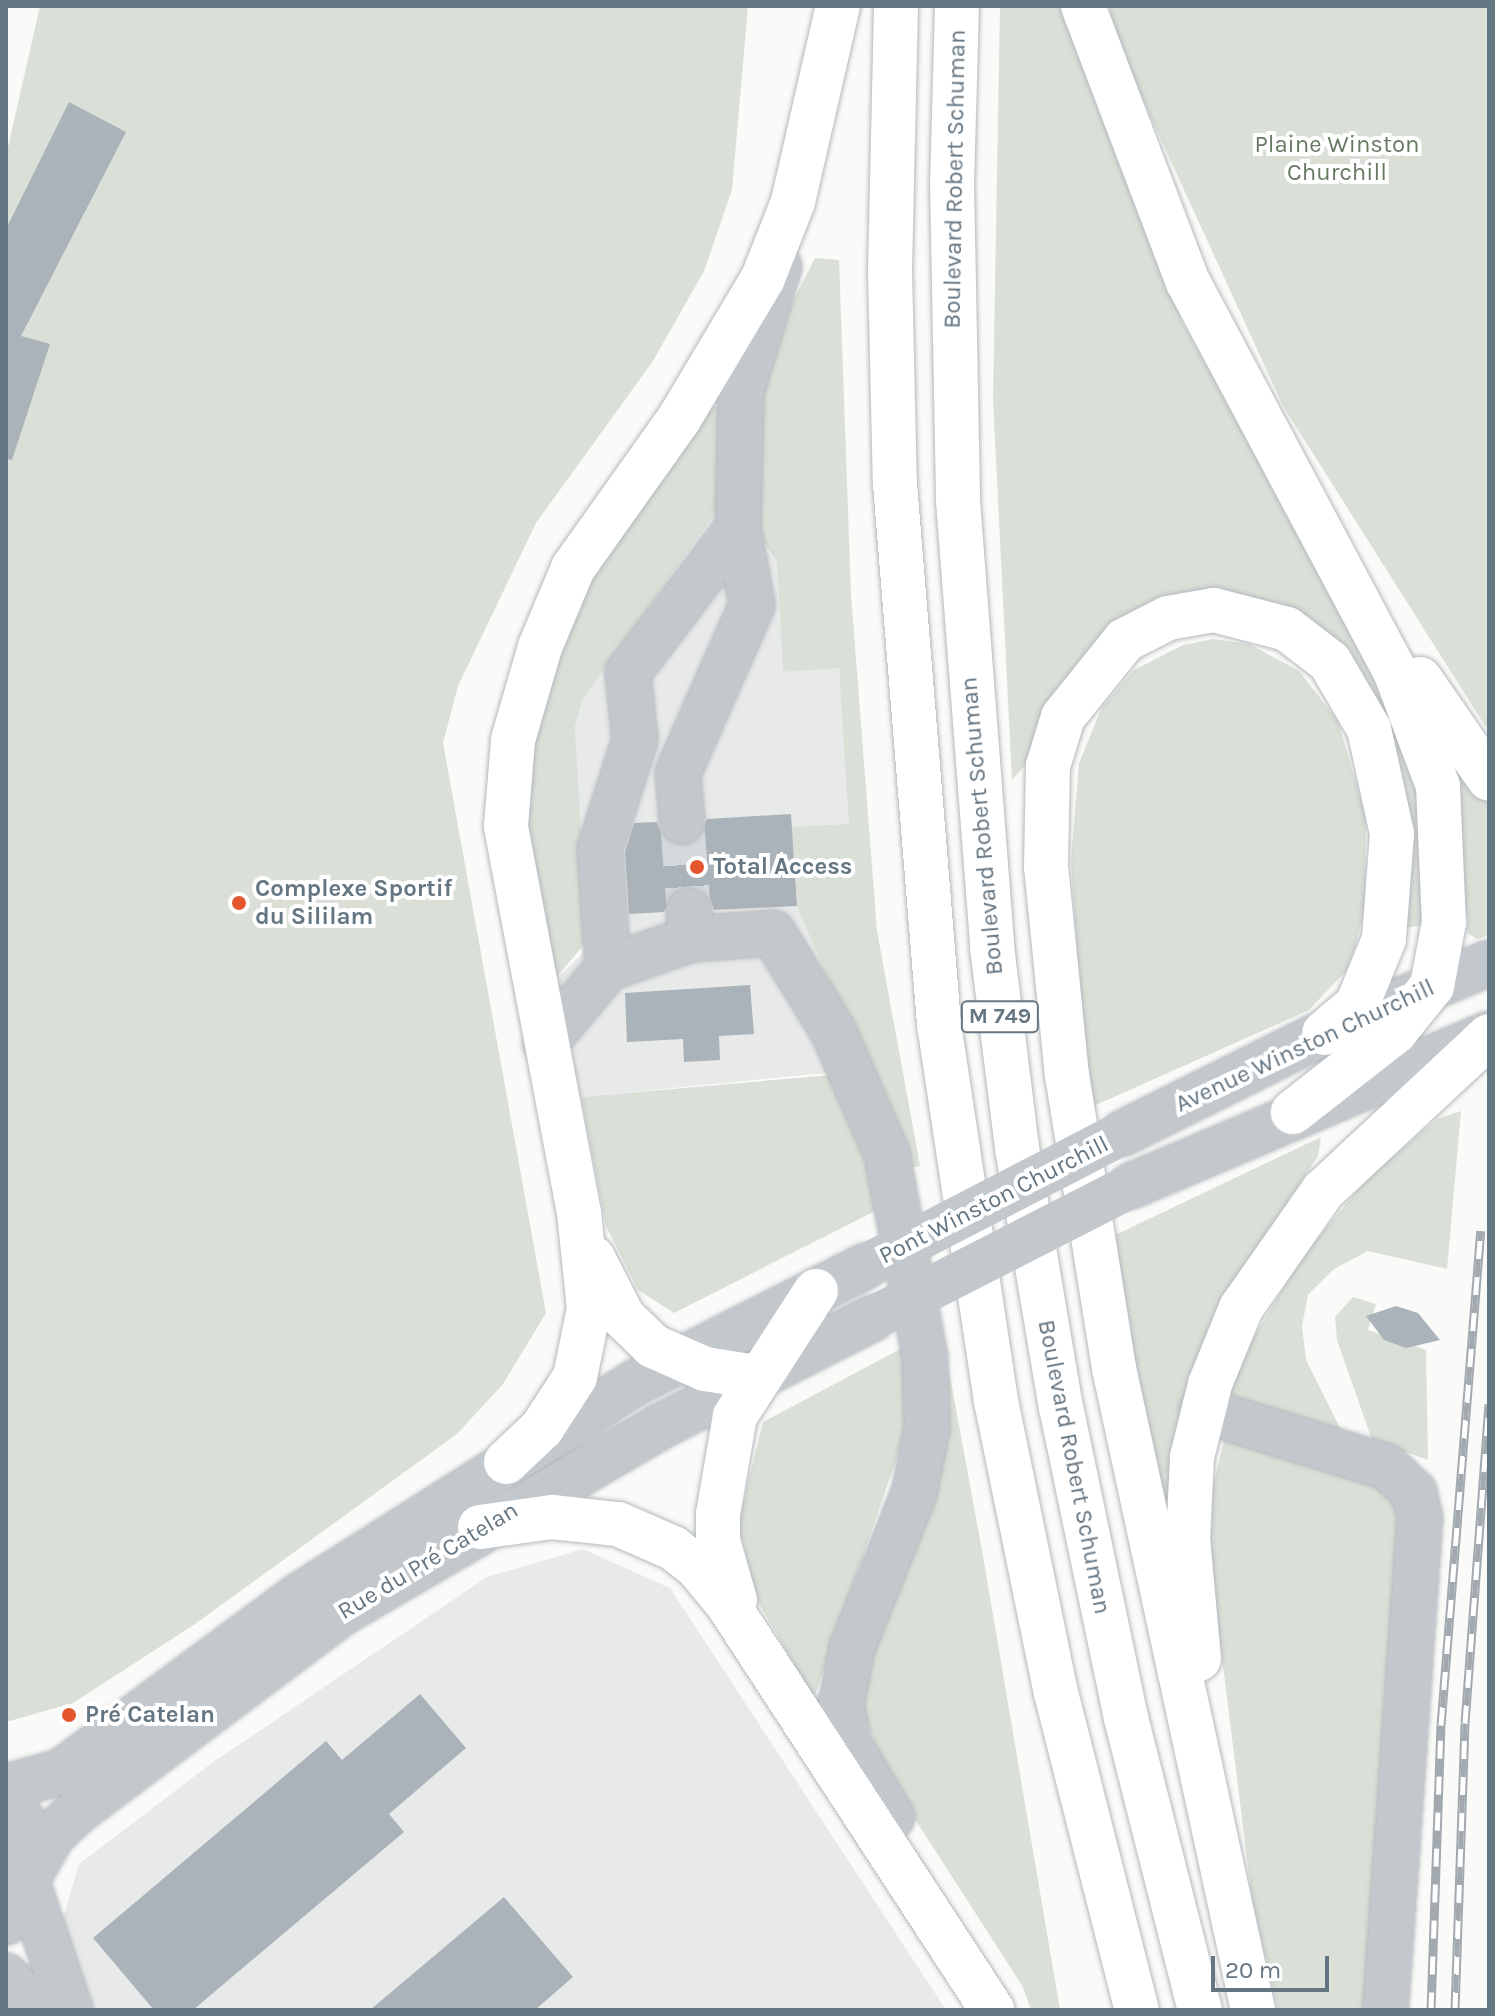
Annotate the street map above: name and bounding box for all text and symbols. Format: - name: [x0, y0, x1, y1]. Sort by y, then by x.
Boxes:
- street label: Boulevard Robert Schuman: [938, 29, 972, 329]
- park label: Plaine Winston Churchill: [1254, 131, 1420, 187]
- street label: Boulevard Robert Schuman: [955, 676, 1009, 976]
- place label: Total Access: [713, 853, 853, 881]
- marker: Total Access: [688, 858, 706, 876]
- place label: Complexe Sportif du Sililam: [255, 875, 452, 931]
- marker: Complexe Sportif du Sililam: [230, 894, 248, 912]
- street label: Avenue Winston Churchill: [1171, 973, 1439, 1119]
- road number: M 749: [960, 999, 1040, 1035]
- street label: Pont Winston Churchill: [875, 1130, 1113, 1270]
- street label: Boulevard Robert Schuman: [1031, 1317, 1117, 1617]
- street label: Rue du Pré Catelan: [333, 1496, 523, 1626]
- place label: Pré Catelan: [85, 1701, 215, 1729]
- marker: Pré Catelan: [60, 1706, 78, 1724]
- scale bar: [1215, 1940, 1333, 1990]
- text: 20 m: [1225, 1956, 1281, 1984]

